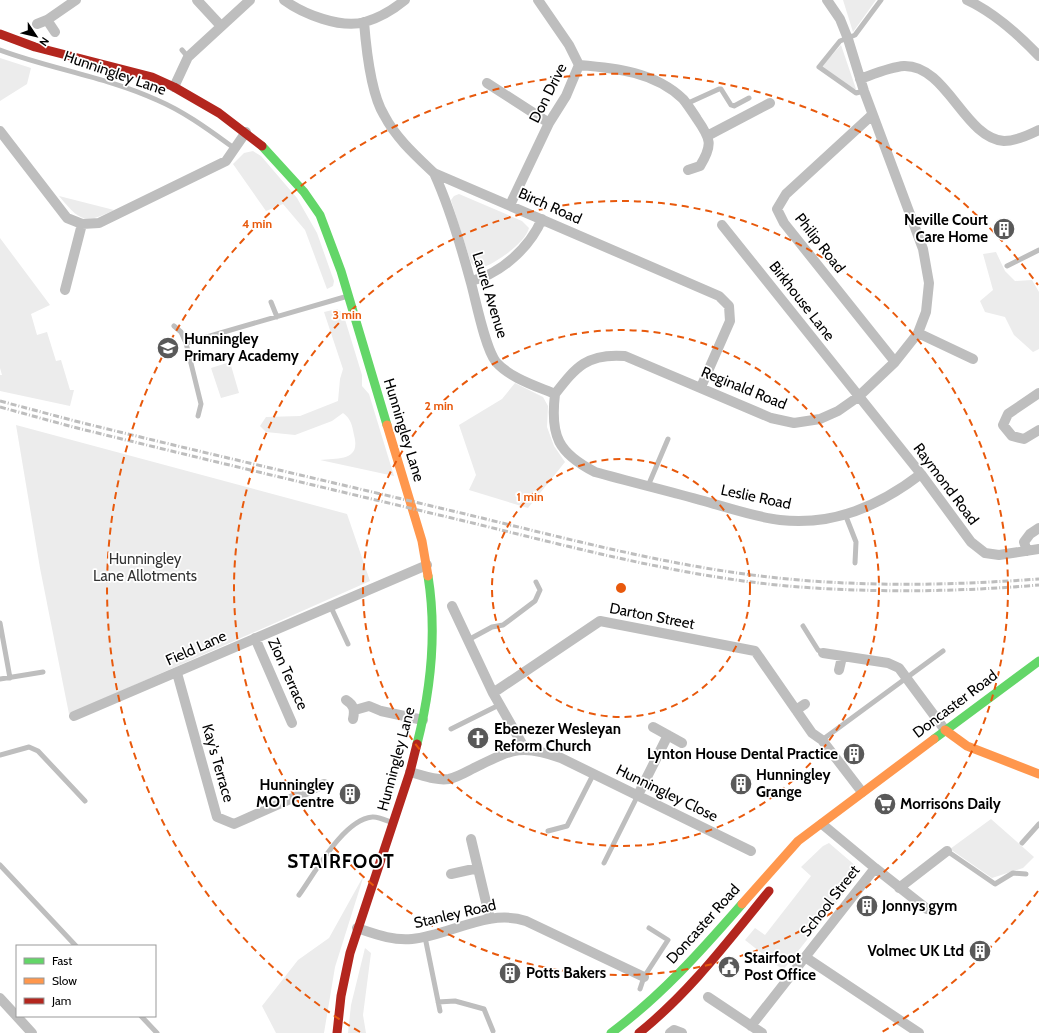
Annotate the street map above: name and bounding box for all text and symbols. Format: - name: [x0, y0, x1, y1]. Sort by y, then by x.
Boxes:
- north arrow: [16, 16, 56, 56]
- text: N: [36, 35, 52, 49]
- street label: Hunningley Lane: [62, 47, 169, 99]
- street label: Don Drive: [525, 60, 571, 126]
- street label: Birch Road: [516, 184, 584, 228]
- street label: Philip Road: [791, 210, 849, 276]
- place label: Neville Court Care Home: [904, 211, 988, 246]
- text: 4 min: [242, 216, 272, 231]
- building icon: Neville Court Care Home: [991, 216, 1017, 242]
- street label: Laurel Avenue: [468, 250, 512, 341]
- street label: Birkhouse Lane: [765, 258, 839, 345]
- text: 3 min: [332, 307, 362, 322]
- place label: Hunningley Primary Academy: [184, 330, 300, 365]
- school or university icon: Hunningley Primary Academy: [155, 335, 181, 361]
- street label: Reginald Road: [699, 363, 789, 413]
- street label: Hunningley Lane: [380, 376, 428, 484]
- text: 2 min: [425, 398, 453, 413]
- street label: Raymond Road: [909, 440, 983, 528]
- street label: Leslie Road: [719, 481, 793, 513]
- text: 1 min: [516, 489, 544, 504]
- park label: Hunningley Lane Allotments: [93, 550, 197, 585]
- centre of rings: [614, 581, 628, 595]
- street label: Darton Street: [608, 599, 696, 633]
- street label: Field Lane: [163, 627, 229, 669]
- street label: Zion Terrace: [264, 635, 312, 713]
- street label: Doncaster Road: [909, 666, 1001, 742]
- street label: Hunningley Lane: [373, 705, 419, 813]
- place label: Ebenezer Wesleyan Reform Church: [494, 720, 621, 755]
- street label: Kay's Terrace: [198, 722, 238, 804]
- church icon: Ebenezer Wesleyan Reform Church: [465, 725, 491, 751]
- building icon: Lynton House Dental Practice: [841, 741, 867, 767]
- place label: Lynton House Dental Practice: [647, 745, 838, 763]
- street label: Hunningley Close: [613, 761, 721, 826]
- place label: Hunningley Grange: [756, 766, 831, 801]
- building icon: Hunningley Grange: [728, 771, 754, 797]
- place label: Hunningley MOT Centre: [256, 776, 335, 811]
- building icon: Hunningley MOT Centre: [337, 781, 363, 807]
- supermarket icon: Morrisons Daily: [872, 791, 898, 817]
- place label: Morrisons Daily: [900, 795, 1002, 813]
- district label: STAIRFOOT: [287, 850, 395, 873]
- street label: School Street: [797, 862, 863, 940]
- street label: Doncaster Road: [663, 880, 743, 968]
- building icon: Jonnys gym: [854, 893, 880, 919]
- street label: Stanley Road: [412, 896, 498, 932]
- place label: Jonnys gym: [881, 897, 957, 915]
- building icon: Volmec UK Ltd: [967, 938, 993, 964]
- place label: Volmec UK Ltd: [868, 942, 964, 960]
- legend: [16, 945, 156, 1017]
- place label: Stairfoot Post Office: [744, 949, 816, 984]
- text: Fast: [52, 953, 72, 968]
- public building icon: Stairfoot Post Office: [716, 954, 742, 980]
- building icon: Potts Bakers: [497, 960, 523, 986]
- place label: Potts Bakers: [526, 964, 606, 982]
- text: Slow: [52, 973, 77, 988]
- text: Jam: [51, 993, 71, 1008]

